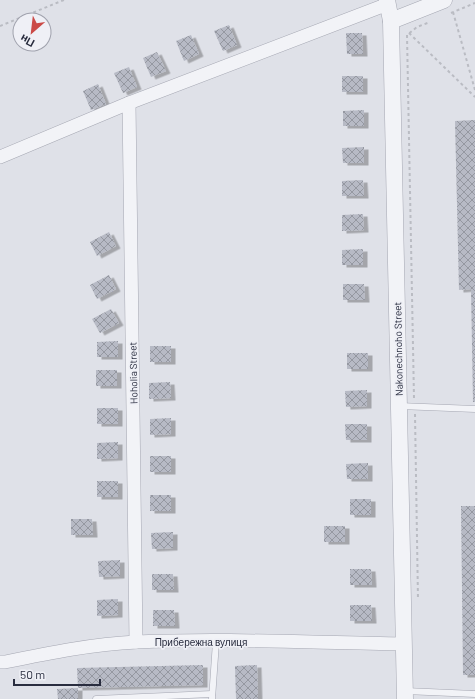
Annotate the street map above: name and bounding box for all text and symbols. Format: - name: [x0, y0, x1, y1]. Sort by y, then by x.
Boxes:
- north arrow: [12, 12, 52, 52]
- text: Пн: [18, 32, 37, 50]
- street label: Nakonechnoho Street: [391, 301, 405, 396]
- street label: Hoholia Street: [126, 342, 140, 404]
- street label: Прибережна вулиця: [155, 636, 247, 648]
- scale bar: [14, 661, 100, 687]
- text: 50 m: [20, 667, 45, 681]

